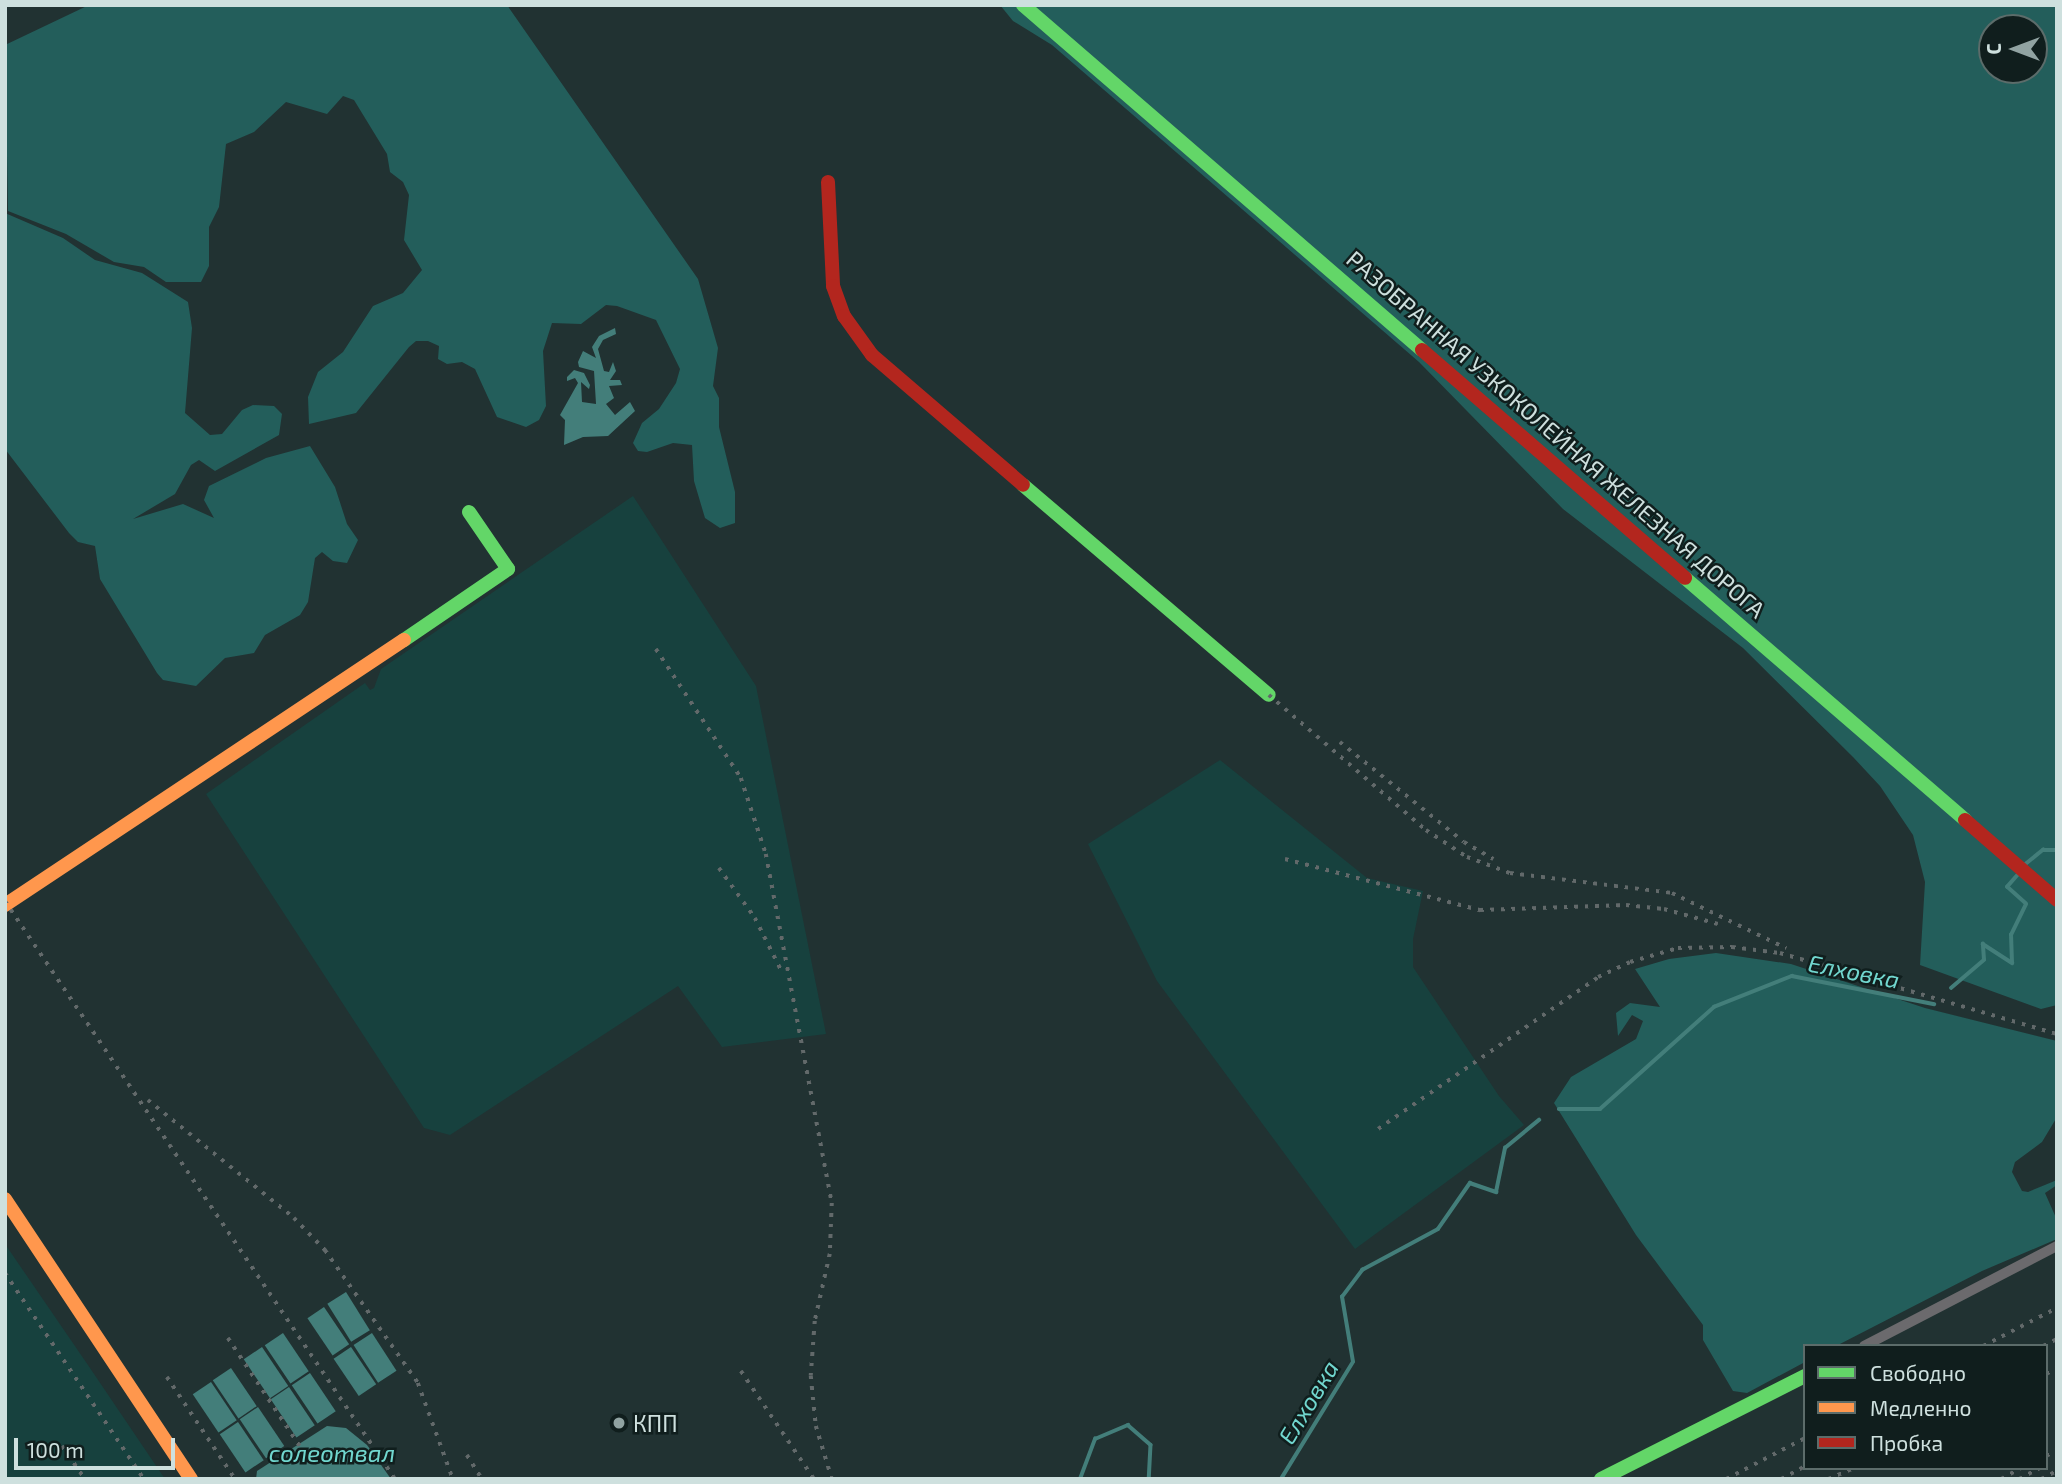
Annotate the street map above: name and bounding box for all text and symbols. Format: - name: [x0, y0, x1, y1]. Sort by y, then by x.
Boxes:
- north arrow: [1978, 14, 2048, 84]
- text: С: [1982, 43, 2005, 55]
- street label: РАЗОБРАННАЯ УЗКОКОЛЕЙНАЯ ЖЕЛЕЗНАЯ ДОРОГА: [1341, 245, 1771, 623]
- water label: Елховка: [1806, 948, 1902, 994]
- legend: [1803, 1344, 2048, 1470]
- water label: Елховка: [1272, 1355, 1344, 1449]
- text: Свободно: [1870, 1360, 1966, 1385]
- text: Медленно: [1870, 1395, 1972, 1420]
- place label: КПП: [633, 1409, 678, 1437]
- marker: КПП: [611, 1415, 627, 1431]
- scale bar: [18, 1424, 178, 1468]
- text: Пробка: [1870, 1430, 1943, 1455]
- text: 100 m: [27, 1437, 84, 1462]
- water label: солеотвал: [269, 1439, 395, 1467]

